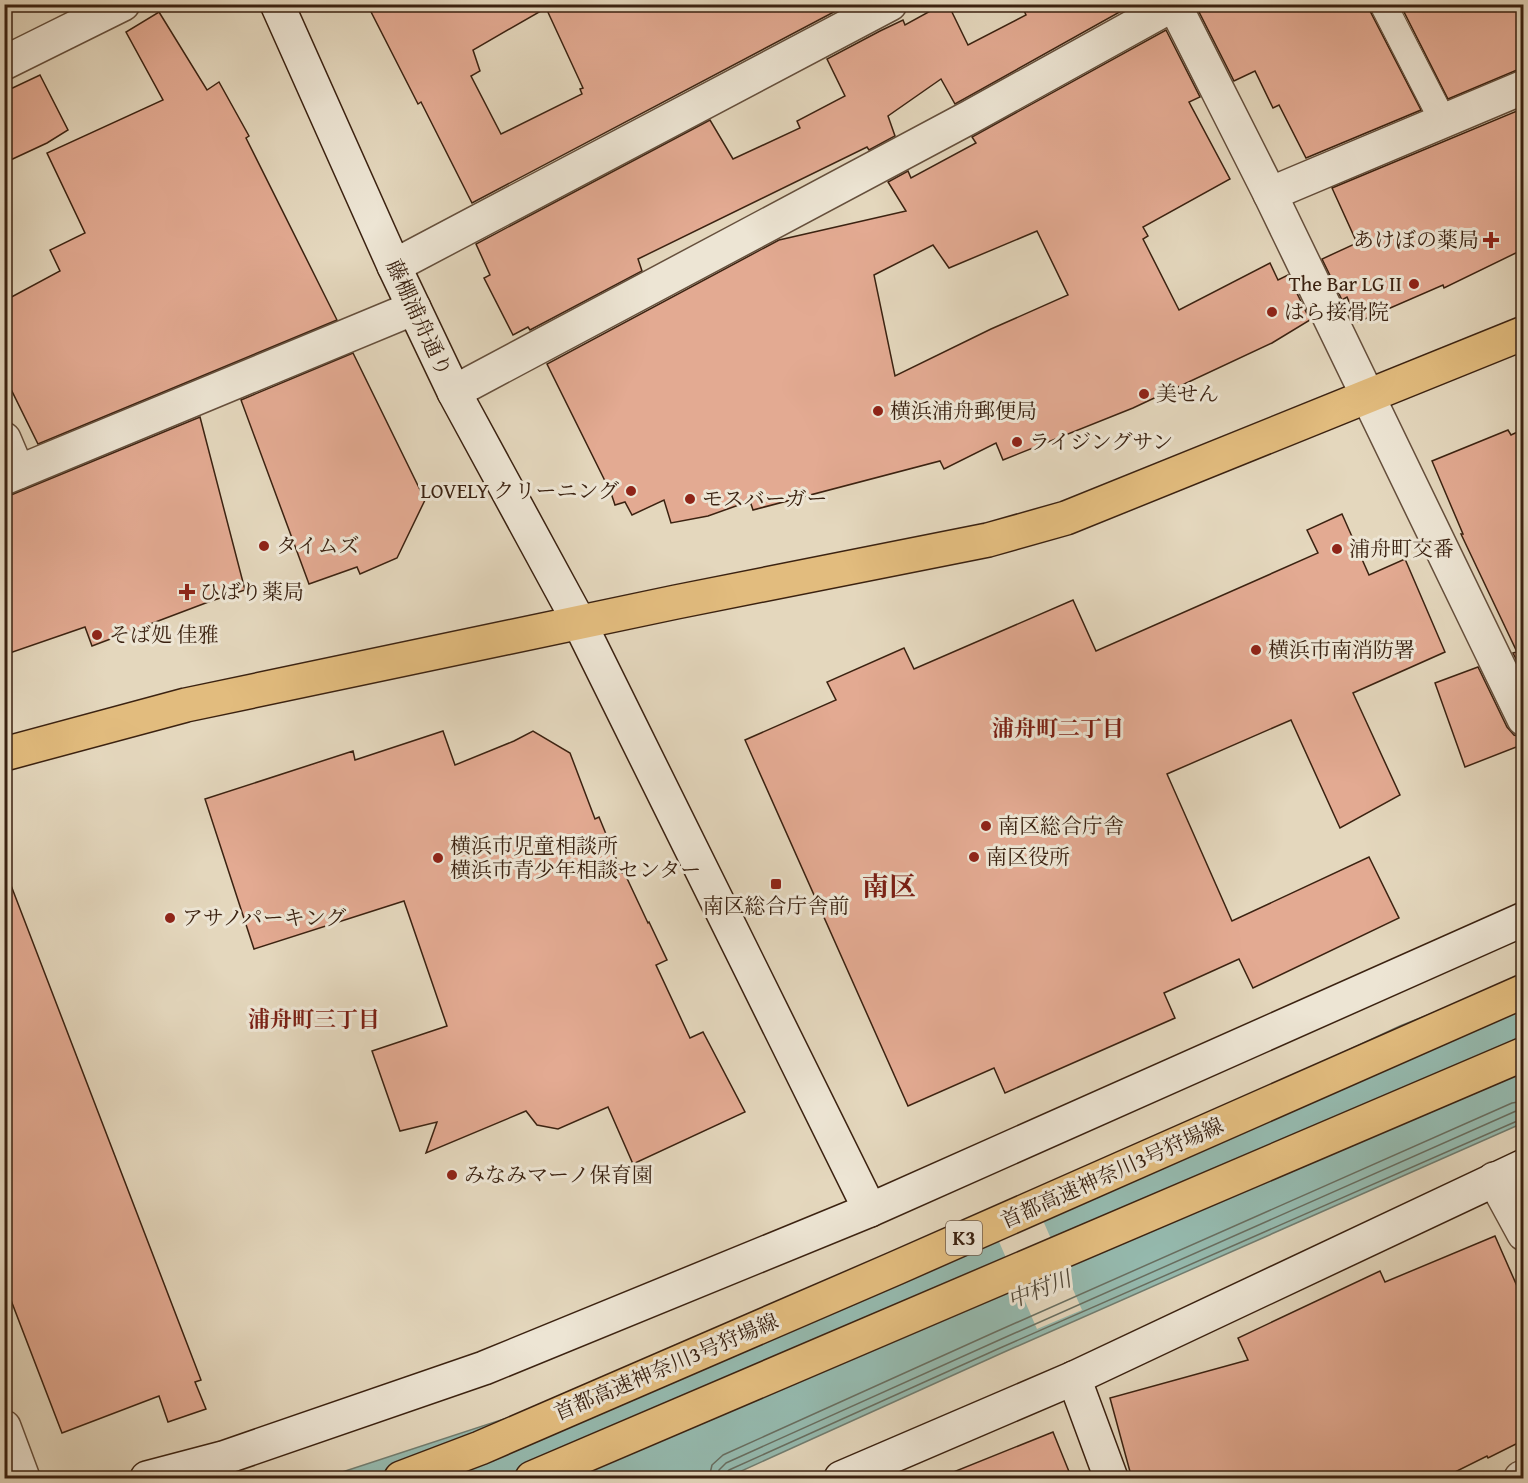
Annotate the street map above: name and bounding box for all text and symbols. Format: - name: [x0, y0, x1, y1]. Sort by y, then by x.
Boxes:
- place label: あけぼの薬局: [1353, 224, 1479, 255]
- marker: あけぼの薬局: [1484, 233, 1498, 247]
- street label: 藤棚浦舟通り: [379, 254, 460, 381]
- place label: The Bar LG II: [1289, 268, 1402, 299]
- marker: The Bar LG II: [1407, 277, 1421, 291]
- place label: はら接骨院: [1284, 296, 1389, 327]
- marker: はら接骨院: [1265, 305, 1279, 319]
- place label: 美せん: [1156, 378, 1219, 409]
- marker: 美せん: [1137, 387, 1151, 401]
- place label: 横浜浦舟郵便局: [890, 395, 1037, 426]
- marker: 横浜浦舟郵便局: [871, 404, 885, 418]
- place label: ライジングサン: [1029, 426, 1173, 457]
- marker: ライジングサン: [1010, 435, 1024, 449]
- place label: LOVELY クリーニング: [421, 475, 619, 506]
- place label: モスバーガー: [702, 483, 828, 514]
- marker: LOVELY クリーニング: [624, 484, 638, 498]
- marker: モスバーガー: [683, 492, 697, 506]
- place label: タイムズ: [276, 530, 360, 561]
- place label: 浦舟町交番: [1349, 533, 1454, 564]
- marker: タイムズ: [257, 539, 271, 553]
- marker: 浦舟町交番: [1330, 542, 1344, 556]
- place label: ひばり薬局: [199, 576, 304, 607]
- marker: ひばり薬局: [180, 585, 194, 599]
- place label: そば処 佳雅: [109, 619, 219, 650]
- marker: そば処 佳雅: [90, 628, 104, 642]
- place label: 横浜市南消防署: [1268, 634, 1415, 665]
- marker: 横浜市南消防署: [1249, 643, 1263, 657]
- district label: 浦舟町二丁目: [992, 712, 1124, 744]
- place label: 南区総合庁舎: [998, 810, 1124, 841]
- marker: 南区総合庁舎: [979, 819, 993, 833]
- place label: 横浜市児童相談所 横浜市青少年相談センター: [450, 830, 701, 885]
- place label: 南区役所: [986, 841, 1070, 872]
- marker: 南区役所: [967, 850, 981, 864]
- marker: 横浜市児童相談所 横浜市青少年相談センター: [431, 851, 445, 865]
- district label: 南区: [862, 866, 916, 906]
- marker: 南区総合庁舎前: [769, 877, 783, 891]
- place label: 南区総合庁舎前: [703, 890, 850, 921]
- place label: アサノパーキング: [182, 902, 346, 933]
- marker: アサノパーキング: [163, 911, 177, 925]
- district label: 浦舟町三丁目: [248, 1003, 380, 1035]
- street label: 首都高速神奈川3号狩場線: [995, 1109, 1228, 1236]
- place label: みなみマーノ保育園: [464, 1159, 653, 1190]
- marker: みなみマーノ保育園: [445, 1168, 459, 1182]
- road number: K3: [946, 1221, 982, 1255]
- water label: 中村川: [1002, 1262, 1077, 1316]
- street label: 首都高速神奈川3号狩場線: [549, 1305, 783, 1428]

